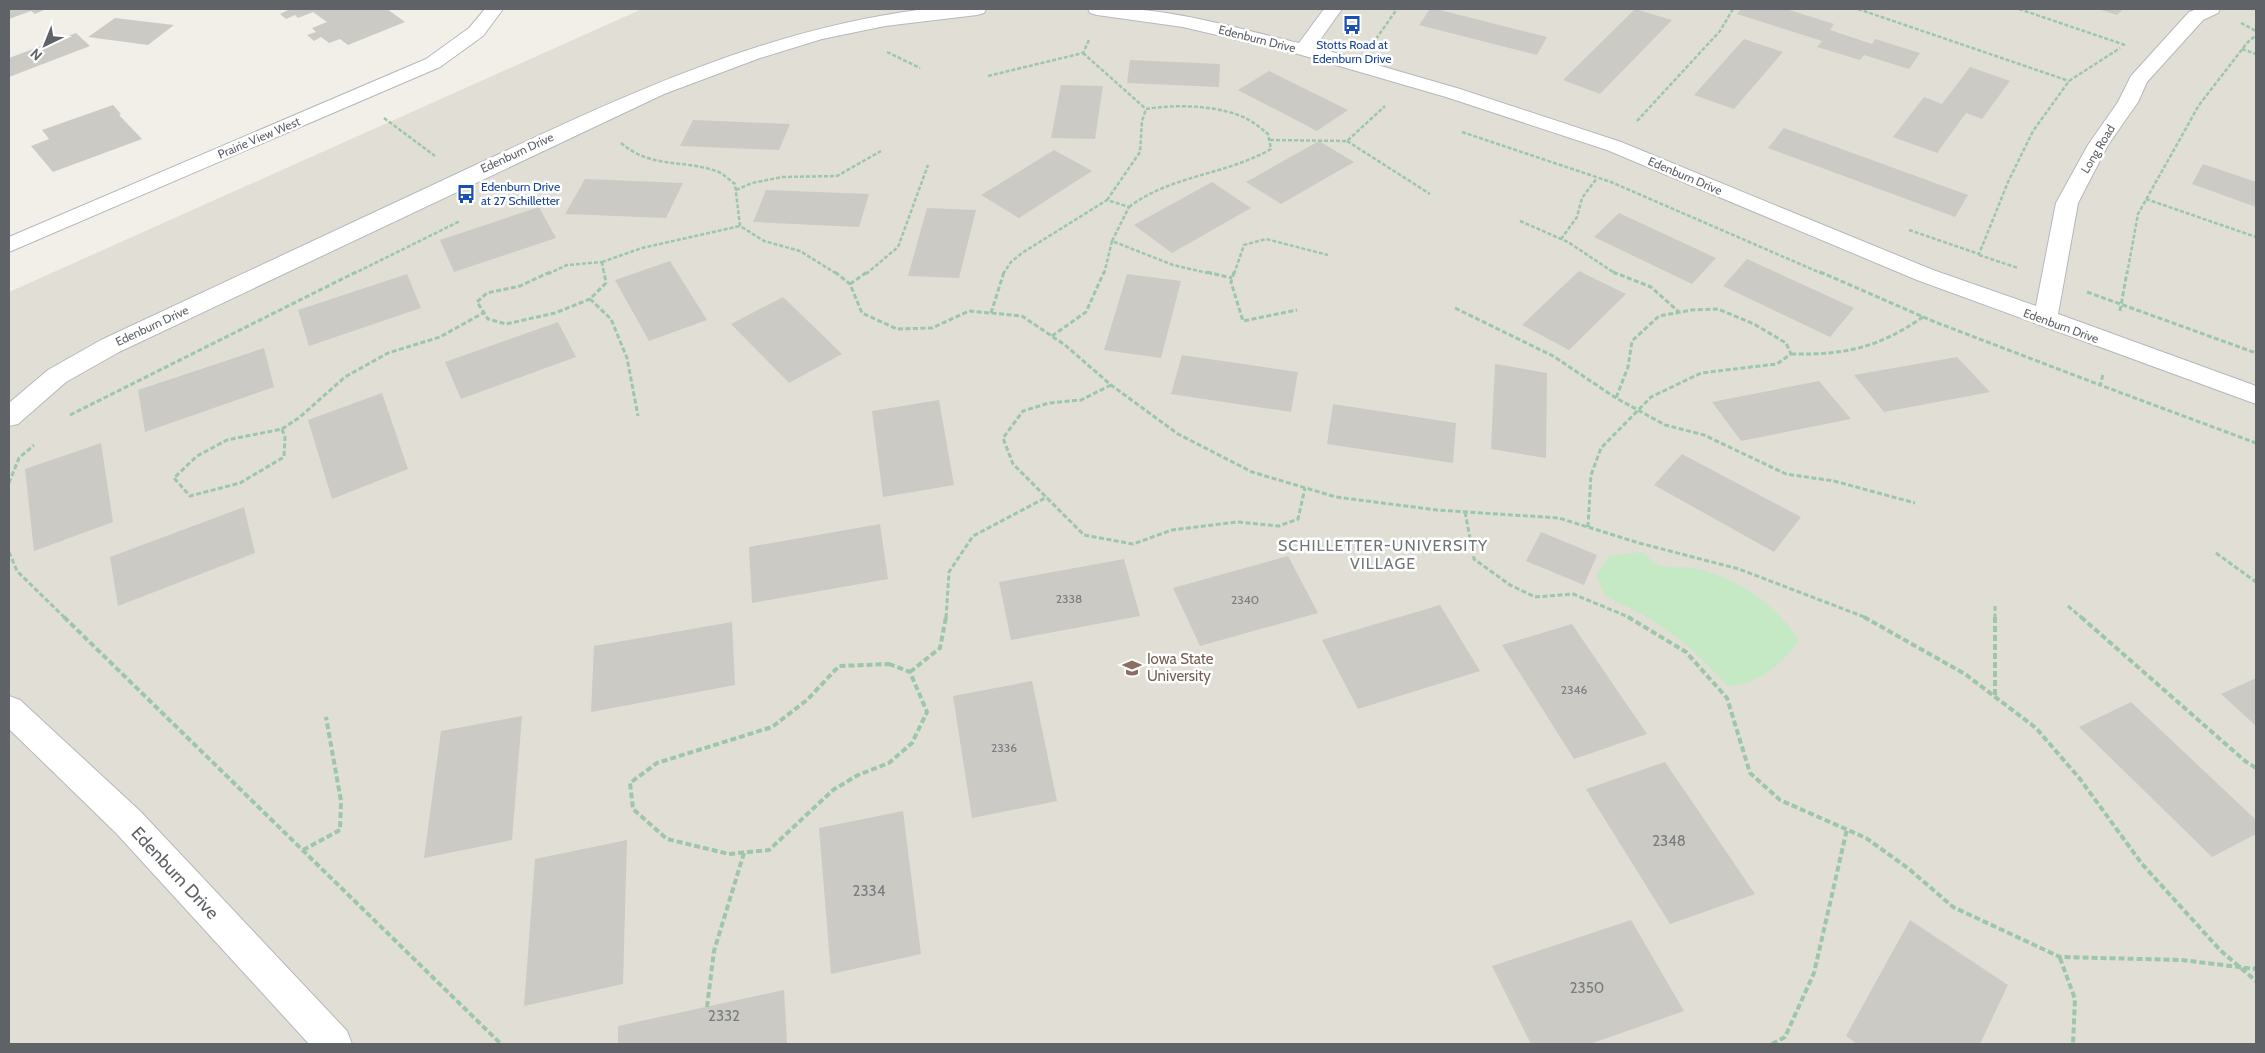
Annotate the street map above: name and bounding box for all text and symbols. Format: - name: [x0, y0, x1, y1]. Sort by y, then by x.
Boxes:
- bus stop icon: Stotts Road at Edenburn Drive: [1341, 14, 1363, 36]
- north arrow: [20, 20, 70, 70]
- street label: Edenburn Drive: [1217, 22, 1297, 55]
- place label: Stotts Road at Edenburn Drive: [1312, 37, 1392, 66]
- text: N: [26, 45, 46, 64]
- street label: Prairie View West: [215, 113, 302, 162]
- street label: Long Road: [2077, 122, 2118, 176]
- street label: Edenburn Drive: [478, 129, 556, 176]
- street label: Edenburn Drive: [1646, 153, 1725, 198]
- place label: Edenburn Drive at 27 Schilletter: [481, 179, 560, 208]
- bus stop icon: Edenburn Drive at 27 Schilletter: [455, 183, 477, 205]
- street label: Edenburn Drive: [113, 302, 191, 349]
- street label: Edenburn Drive: [2021, 305, 2101, 346]
- district label: SCHILLETTER-UNIVERSITY VILLAGE: [1278, 536, 1488, 573]
- house number: 2338: [1056, 591, 1082, 606]
- house number: 2340: [1231, 592, 1259, 607]
- place label: Iowa State University: [1147, 650, 1214, 685]
- school or university icon: Iowa State University: [1121, 657, 1143, 679]
- house number: 2346: [1561, 682, 1587, 697]
- house number: 2336: [991, 740, 1017, 755]
- street label: Edenburn Drive: [127, 822, 223, 924]
- house number: 2348: [1652, 832, 1686, 850]
- house number: 2334: [853, 882, 886, 900]
- house number: 2350: [1570, 979, 1604, 997]
- house number: 2332: [708, 1007, 740, 1025]

